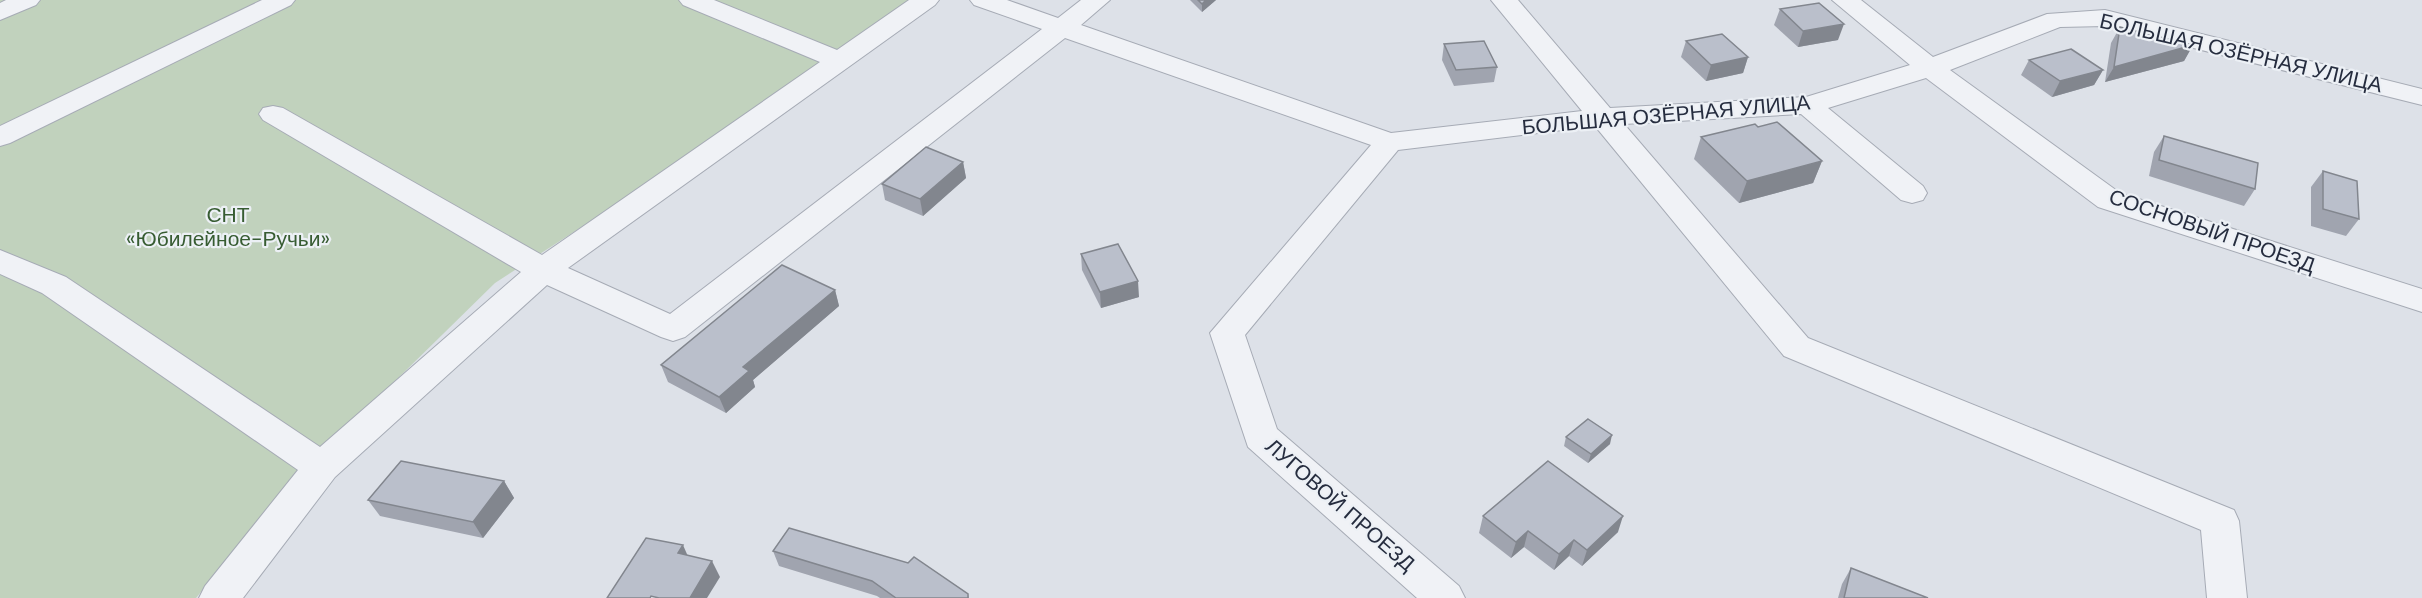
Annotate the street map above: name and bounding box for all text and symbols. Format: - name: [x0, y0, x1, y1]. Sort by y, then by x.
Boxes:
- street label: БОЛЬШАЯ ОЗЁРНАЯ УЛИЦА: [2097, 7, 2385, 99]
- street label: БОЛЬШАЯ ОЗЁРНАЯ УЛИЦА: [1521, 88, 1811, 142]
- street label: СОСНОВЫЙ ПРОЕЗД: [2105, 183, 2319, 279]
- park label: СНТ «Юбилейное-Ручьи»: [126, 201, 330, 253]
- street label: ЛУГОВОЙ ПРОЕЗД: [1259, 432, 1421, 578]

